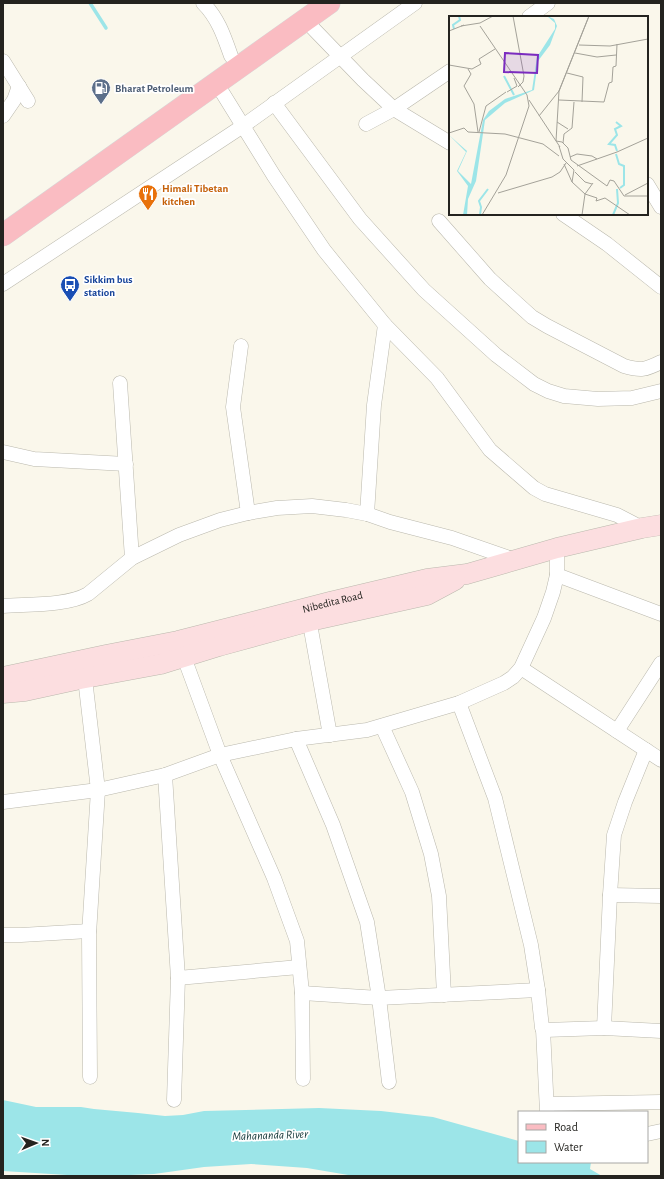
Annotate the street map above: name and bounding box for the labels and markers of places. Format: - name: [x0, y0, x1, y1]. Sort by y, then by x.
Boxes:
- fuel station icon: Bharat Petroleum: [90, 77, 112, 105]
- place label: Bharat Petroleum: [115, 83, 194, 94]
- restaurant icon: Himali Tibetan kitchen: [137, 183, 159, 211]
- place label: Himali Tibetan kitchen: [162, 183, 228, 207]
- bus stop icon: Sikkim bus station: [59, 274, 81, 302]
- place label: Sikkim bus station: [84, 274, 132, 298]

